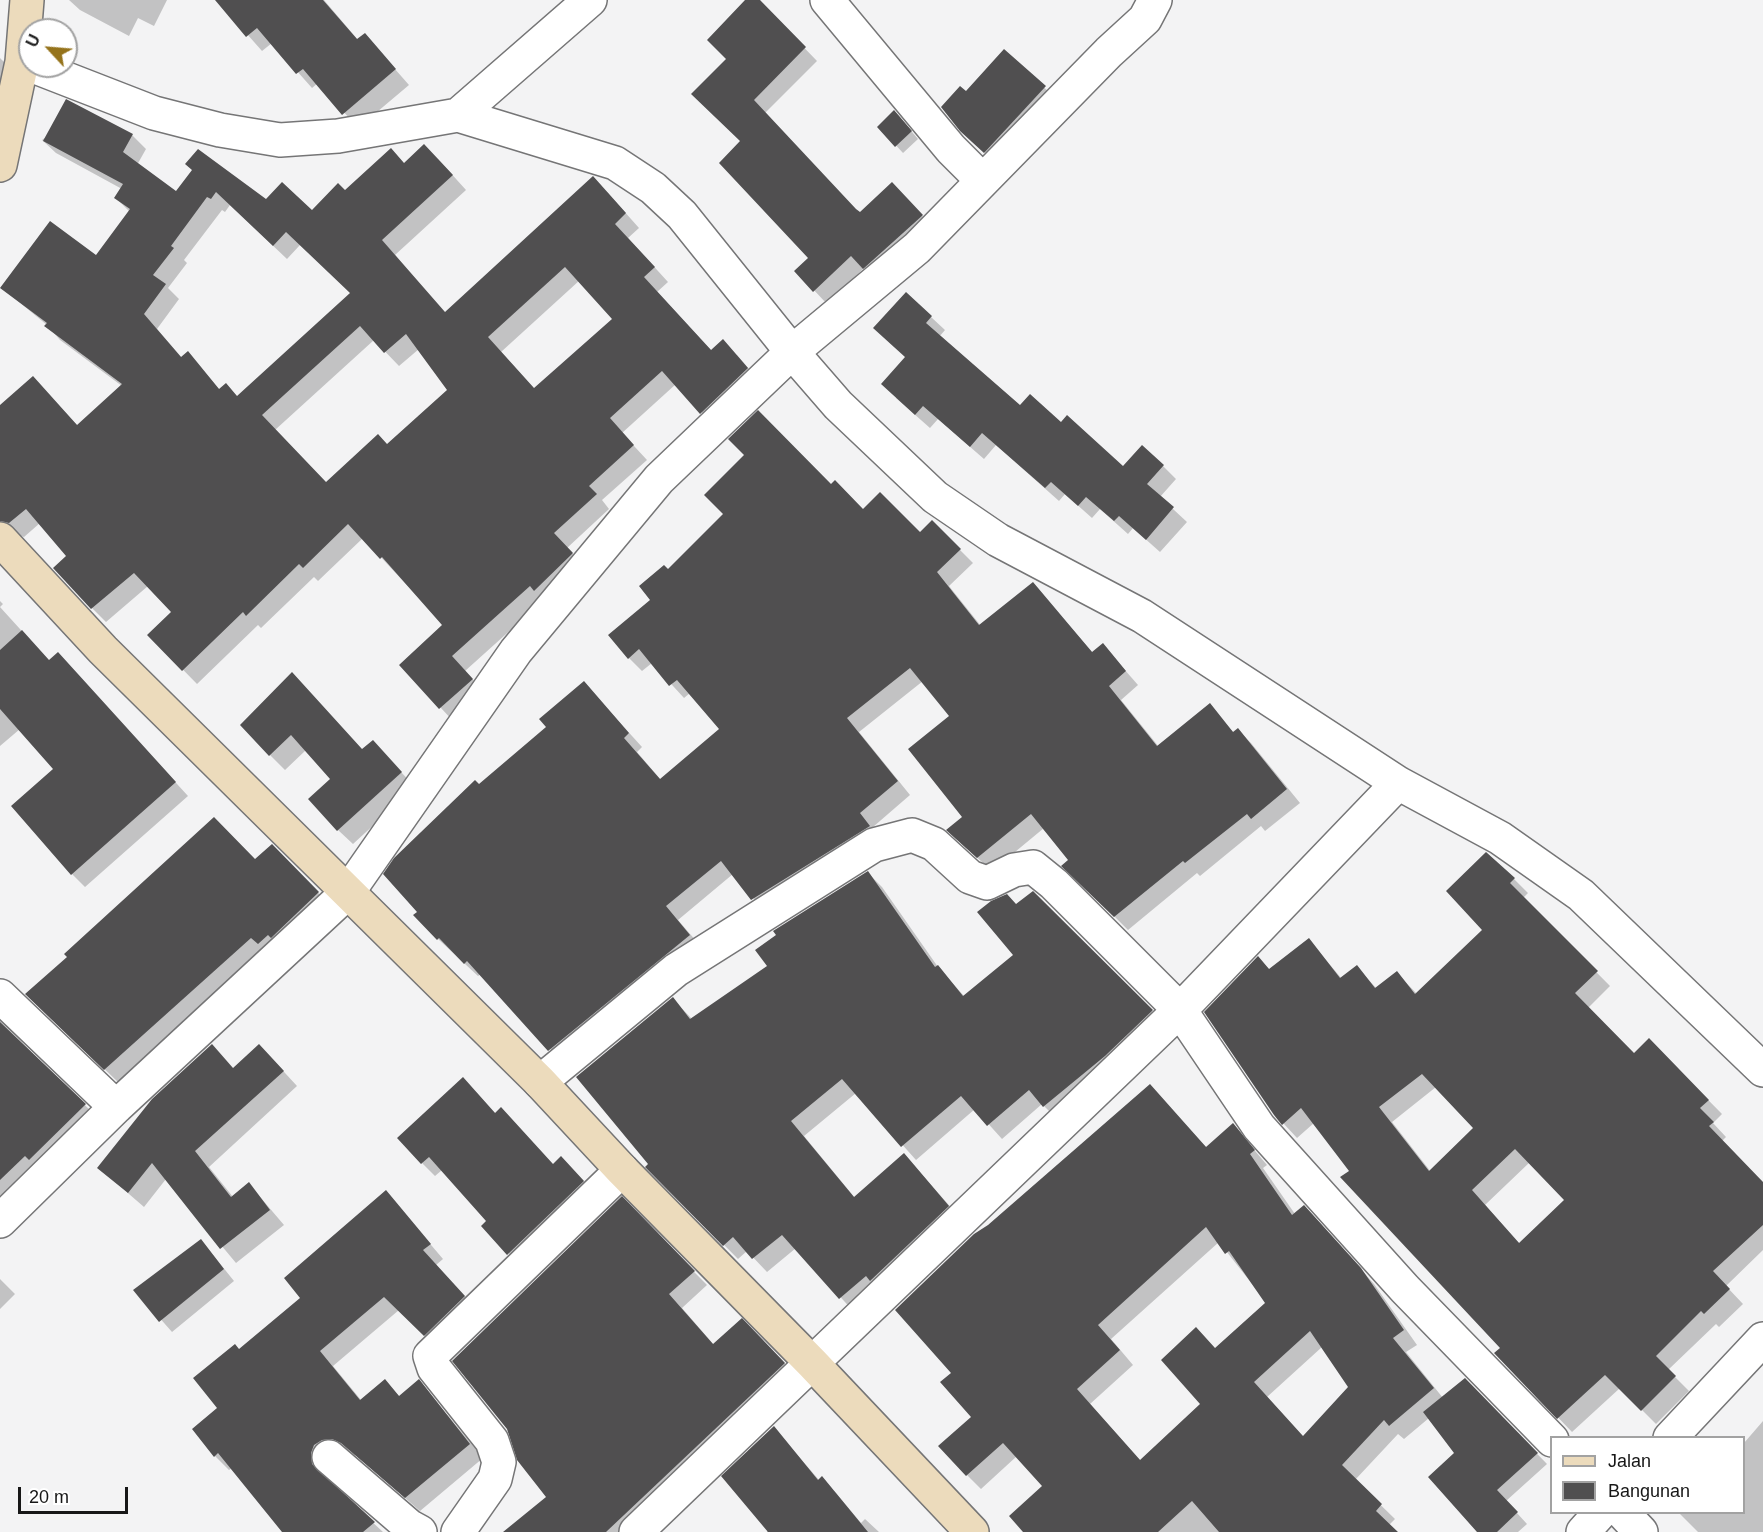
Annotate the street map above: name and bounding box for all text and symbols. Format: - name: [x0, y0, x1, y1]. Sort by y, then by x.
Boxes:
- north arrow: [18, 18, 78, 78]
- text: U: [23, 32, 43, 50]
- legend: [1550, 1436, 1745, 1514]
- text: Jalan: [1608, 1451, 1651, 1471]
- scale bar: [21, 1475, 130, 1513]
- text: Bangunan: [1608, 1481, 1690, 1501]
- text: 20 m: [29, 1487, 69, 1507]

